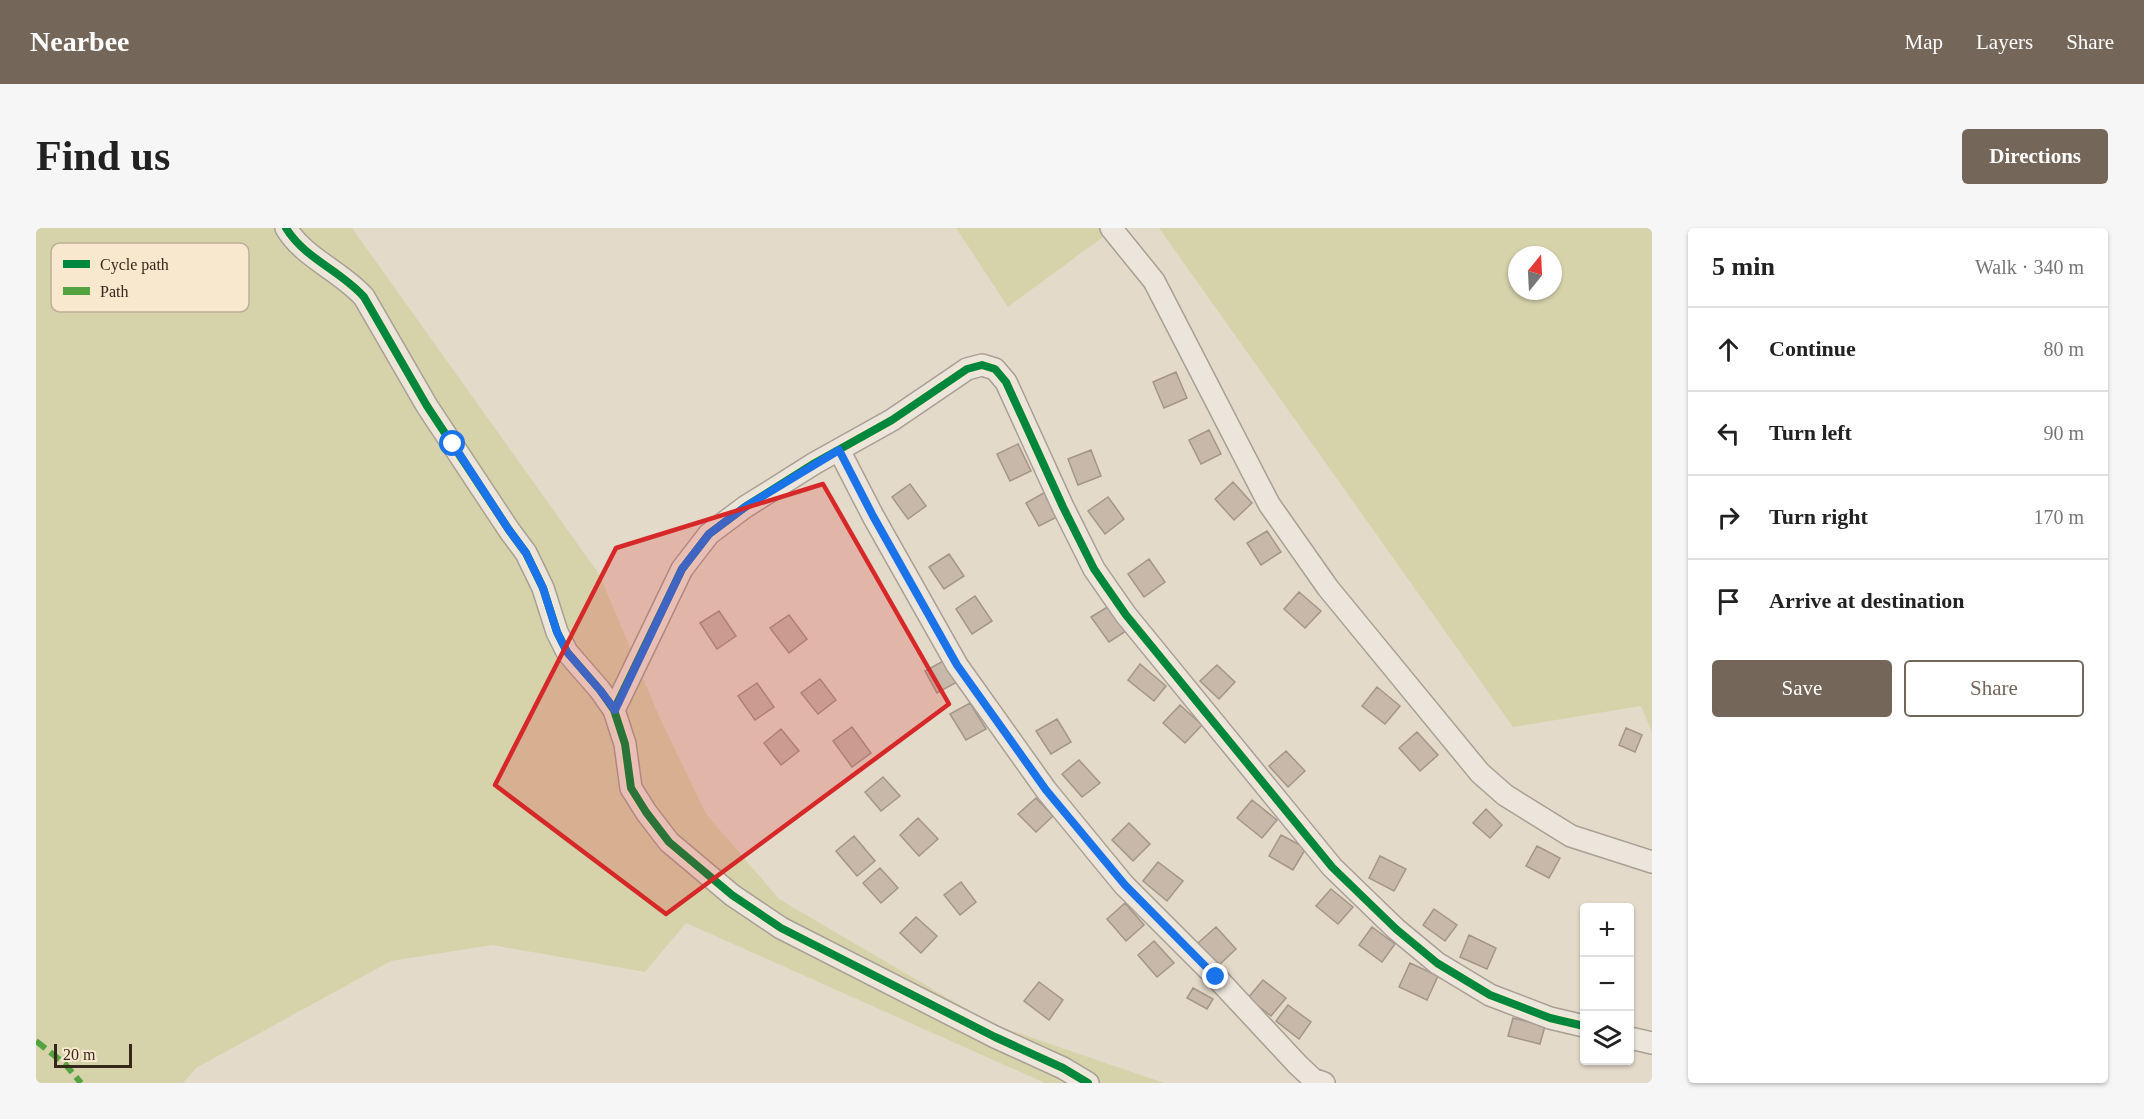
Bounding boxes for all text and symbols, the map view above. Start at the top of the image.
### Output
text: Nearbee [30,26,130,57]
text: Map [1905,30,1943,54]
text: Layers [1976,30,2033,54]
text: Share [2066,30,2114,54]
button: Directions [1962,129,2108,184]
text: Find us [36,133,170,179]
legend [51,243,249,312]
north arrow [1508,246,1562,300]
text: 5 min [1712,252,1775,281]
text: Cycle path [100,256,169,274]
text: Walk · 340 m [1975,256,2084,278]
text: Path [100,283,128,300]
icon: ahead [1712,333,1745,366]
text: Continue [1769,336,1856,361]
text: 80 m [2043,338,2084,360]
icon: left [1712,417,1745,450]
text: Turn left [1769,420,1852,445]
text: 90 m [2043,422,2084,444]
route start [439,430,465,456]
icon: right [1712,501,1745,534]
text: Turn right [1769,504,1868,529]
text: 170 m [2033,506,2084,528]
icon: arrive [1712,585,1745,618]
text: Arrive at destination [1769,588,1965,613]
button: Save [1712,660,1892,717]
button: Share [1904,660,2084,717]
map controls [1580,903,1634,1065]
button: + [1580,903,1634,957]
button: − [1580,957,1634,1011]
route end [1202,963,1228,989]
button: layers [1580,1011,1634,1065]
scale bar [54,1041,132,1068]
text: 20 m [63,1046,95,1063]

